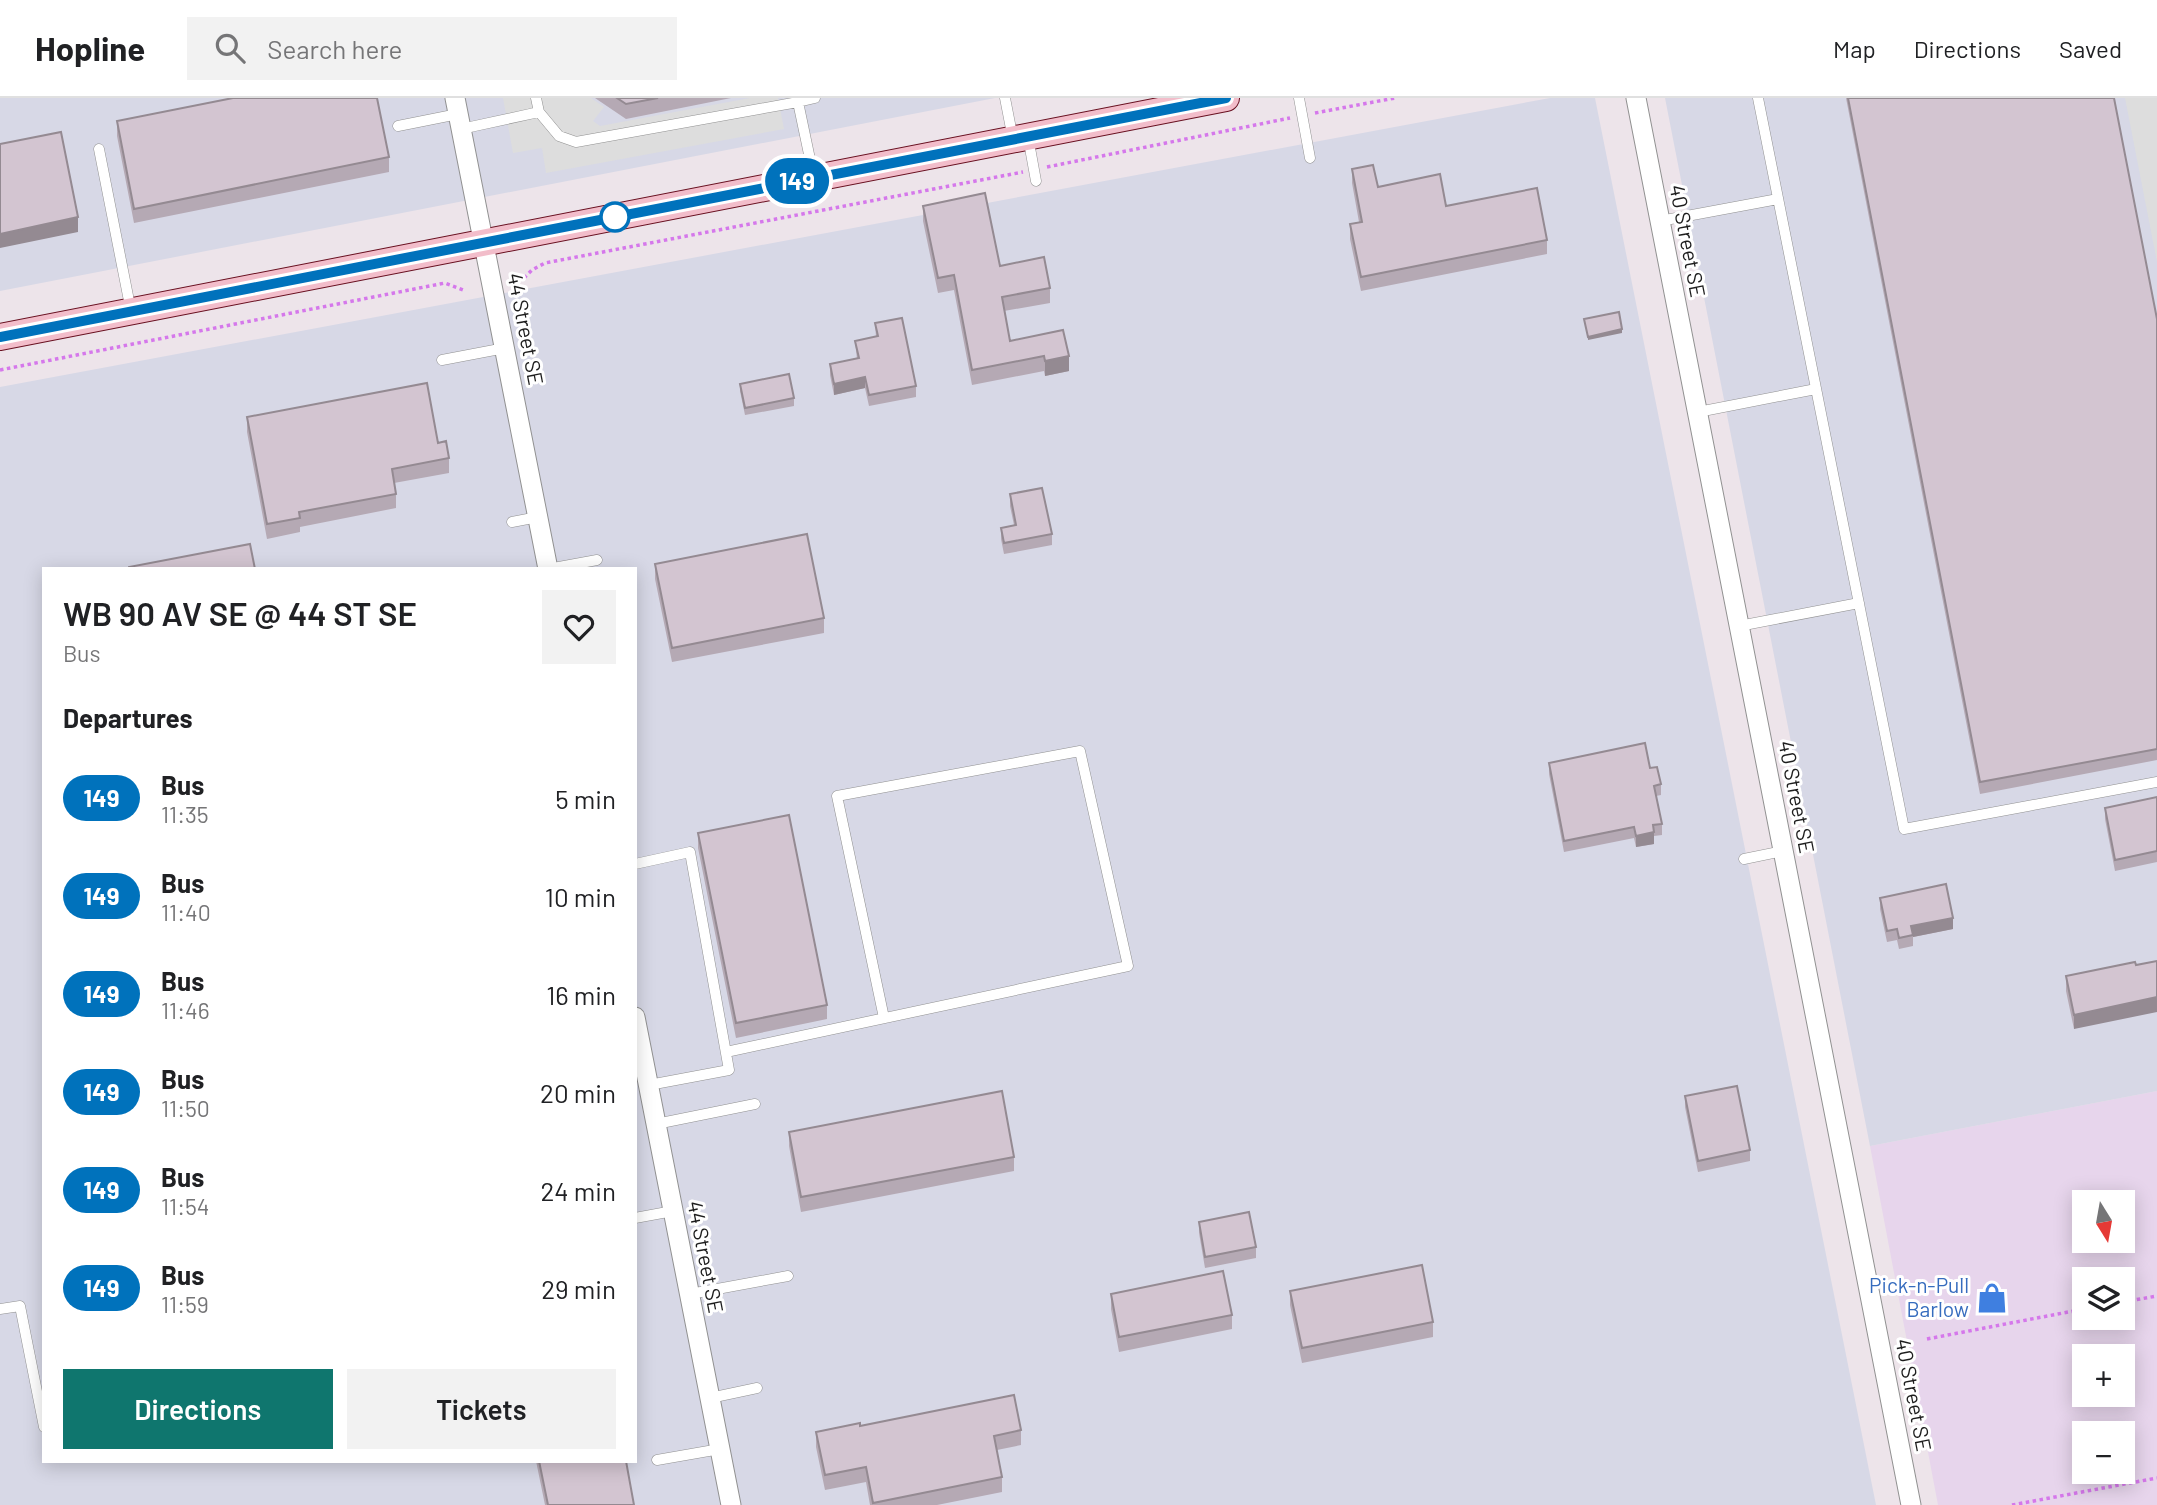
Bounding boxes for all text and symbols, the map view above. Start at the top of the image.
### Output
search box [187,17,677,80]
text: Hopline [35,28,145,68]
icon: search [211,29,249,67]
text: Search here [267,33,402,64]
text: Map [1833,34,1876,63]
text: Directions [1914,34,2021,63]
text: Saved [2059,34,2122,63]
line badge: 149 [757,158,837,204]
text: 149 [779,166,815,195]
street label: 40 Street SE [1665,182,1712,299]
unlabelled marker [600,202,630,232]
street label: 44 Street SE [503,270,550,387]
button: heart [542,590,616,664]
text: WB 90 AV SE @ 44 ST SE [63,593,417,633]
text: Bus [63,639,101,667]
text: Departures [63,702,193,733]
street label: 40 Street SE [1774,738,1821,855]
text: Bus [161,769,204,800]
text: 149 [84,783,119,812]
text: 5 min [555,783,616,814]
text: 11:35 [161,800,209,828]
text: Bus [161,867,204,898]
text: 149 [84,881,119,910]
text: 10 min [545,881,616,912]
text: 11:40 [161,898,211,926]
text: Bus [161,965,204,996]
text: 149 [84,979,119,1008]
text: 16 min [546,979,616,1010]
text: 11:46 [161,996,209,1024]
text: Bus [161,1063,204,1094]
text: 149 [84,1077,119,1106]
text: 20 min [540,1077,616,1108]
text: 11:50 [161,1094,210,1122]
text: Bus [161,1161,204,1192]
text: 149 [84,1175,119,1204]
text: 24 min [540,1175,616,1206]
north arrow [2072,1190,2135,1253]
map controls [2072,1190,2135,1484]
text: 11:54 [161,1192,209,1220]
street label: 44 Street SE [683,1198,730,1315]
text: Bus [161,1259,204,1290]
button: layers [2072,1267,2135,1330]
place label: Pick-n-Pull Barlow [1869,1272,1969,1321]
text: 149 [84,1273,119,1302]
text: 29 min [541,1273,616,1304]
shop icon: Pick-n-Pull Barlow [1975,1281,2009,1315]
text: 11:59 [161,1290,209,1318]
street label: 40 Street SE [1891,1336,1938,1453]
button: + [2072,1344,2135,1407]
button: Directions [63,1369,333,1449]
button: Tickets [347,1369,616,1449]
button: − [2072,1421,2135,1484]

